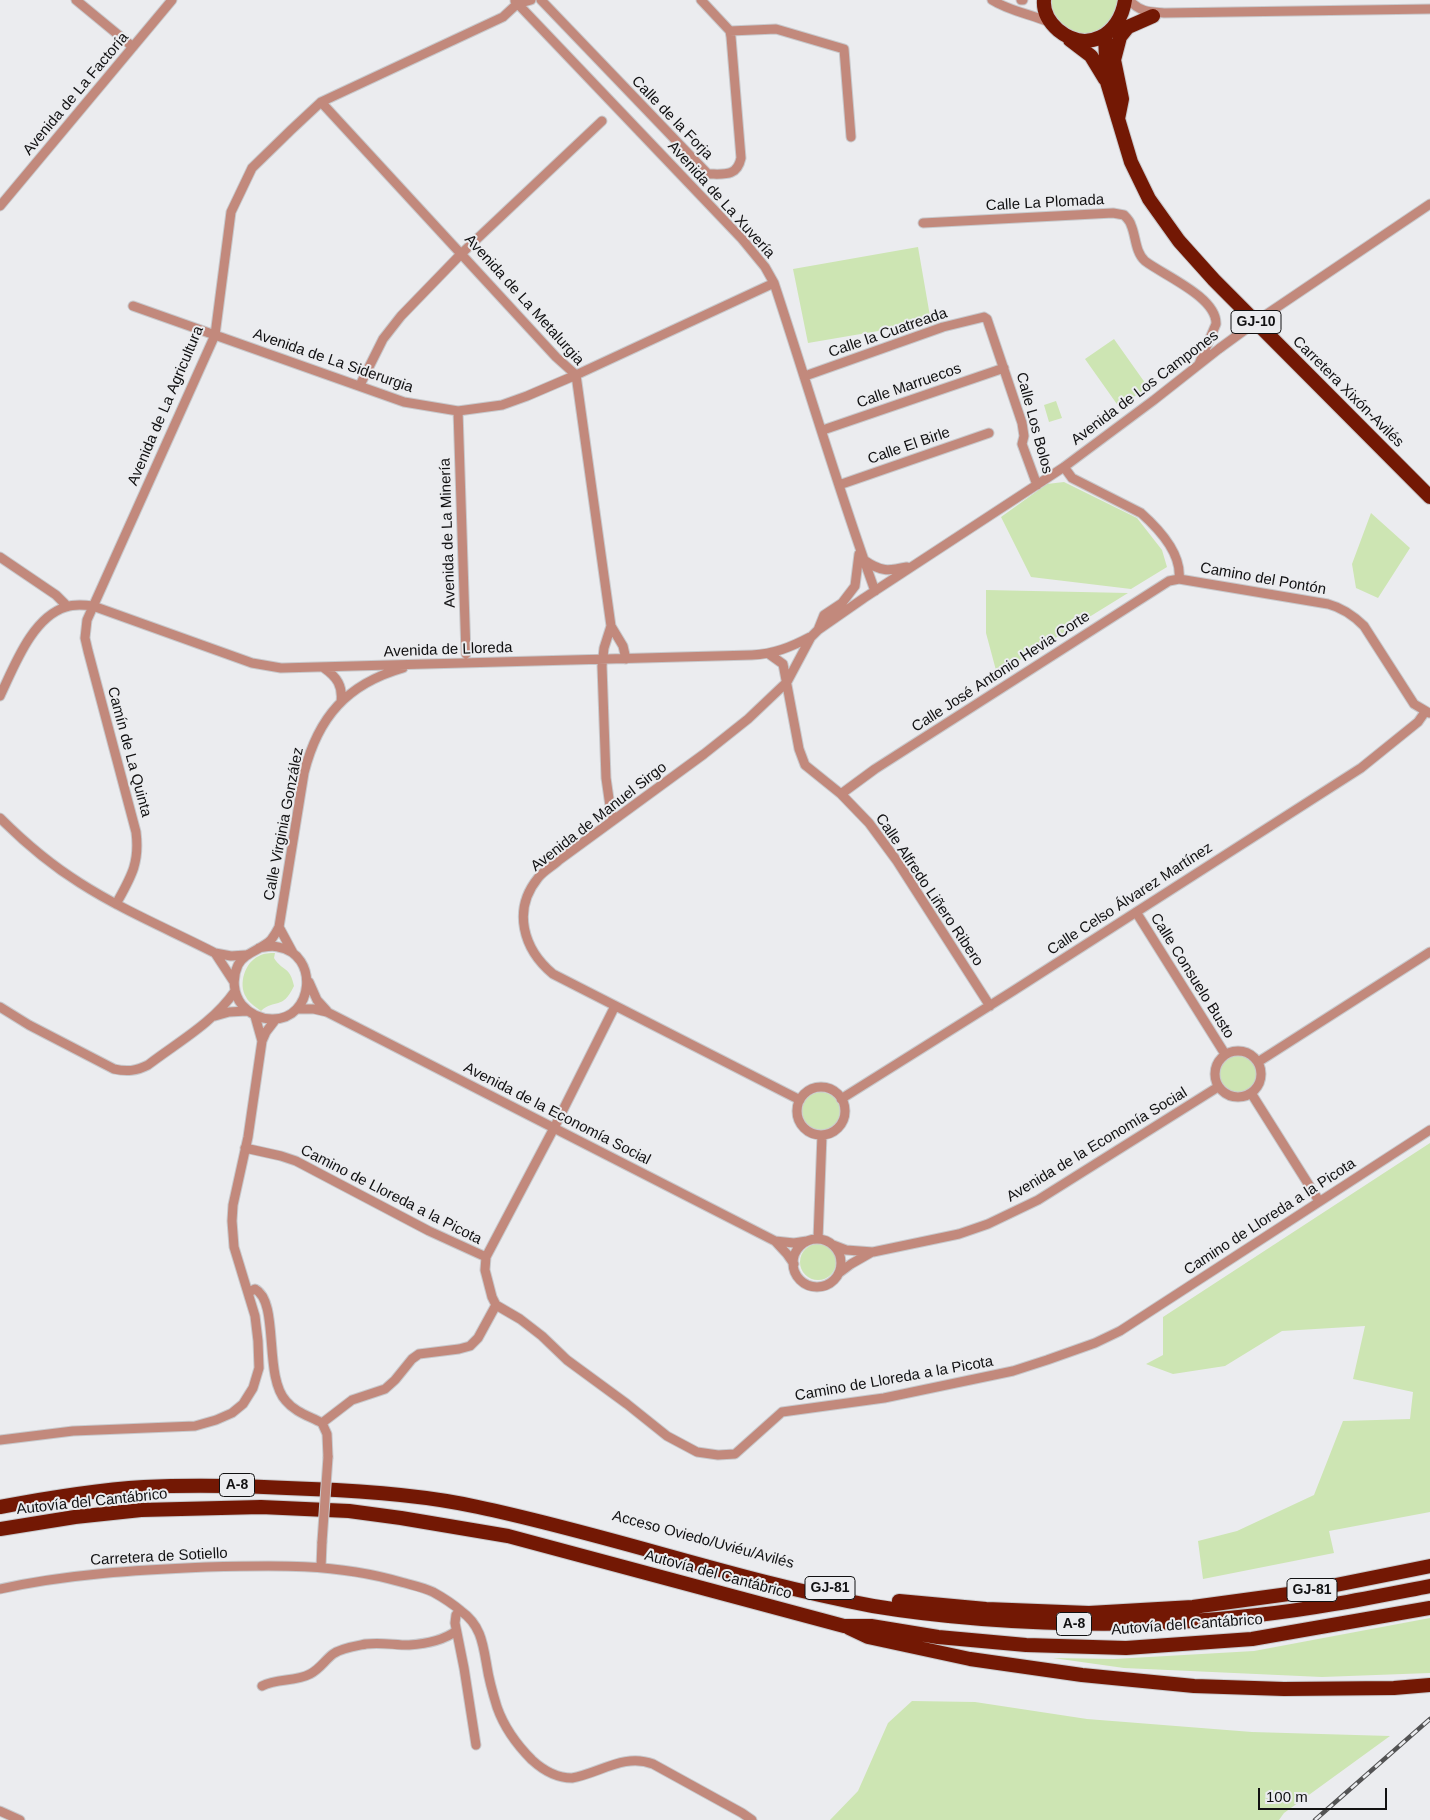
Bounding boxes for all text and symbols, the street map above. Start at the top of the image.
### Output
street label: Avenida de La Factoría [19,29,133,159]
street label: Calle de la Forja [628,72,716,164]
street label: Avenida de La Xuvería [664,138,778,262]
street label: Calle La Plomada [985,191,1105,215]
street label: Avenida de La Metalurgia [460,231,588,369]
street label: Calle la Cuatreada [826,304,950,362]
road number: GJ-10 [1231,311,1281,334]
street label: Avenida de La Agricultura [124,324,208,488]
street label: Avenida de La Siderurgia [251,325,415,397]
street label: Avenida de Los Campones [1068,327,1222,449]
street label: Carretera Xixón-Avilés [1289,333,1407,451]
street label: Calle Marruecos [854,360,964,412]
street label: Calle Los Bolos [1012,370,1056,476]
street label: Calle El Birle [865,424,953,468]
street label: Avenida de La Minería [436,458,460,608]
street label: Camino del Pontón [1199,559,1327,599]
street label: Calle José Antonio Hevia Corte [909,608,1093,736]
street label: Avenida de Lloreda [383,639,513,661]
street label: Camín de La Quinta [103,685,155,819]
street label: Calle Virginia González [260,746,308,902]
street label: Avenida de Manuel Sirgo [528,758,670,876]
street label: Calle Alfredo Liñero Ribero [871,810,987,970]
street label: Calle Celso Álvarez Martínez [1044,839,1216,959]
street label: Calle Consuelo Busto [1146,910,1238,1042]
street label: Avenida de la Economía Social [461,1059,653,1169]
street label: Avenida de la Economía Social [1003,1084,1191,1206]
street label: Camino de Lloreda a la Picota [297,1141,485,1249]
street label: Camino de Lloreda a la Picota [1181,1155,1359,1279]
street label: Camino de Lloreda a la Picota [793,1353,995,1405]
road number: A-8 [220,1474,254,1496]
street label: Autovía del Cantábrico [16,1485,168,1519]
street label: Acceso Oviedo/Uviéu/Avilés [610,1507,796,1573]
street label: Carretera de Sotiello [90,1544,228,1570]
street label: Autovía del Cantábrico [642,1547,794,1603]
road number: GJ-81 [805,1576,855,1600]
road number: GJ-81 [1287,1578,1337,1602]
street label: Autovía del Cantábrico [1111,1611,1263,1639]
road number: A-8 [1056,1612,1092,1636]
scale bar [1260,1778,1389,1810]
text: 100 m [1266,1788,1308,1805]

